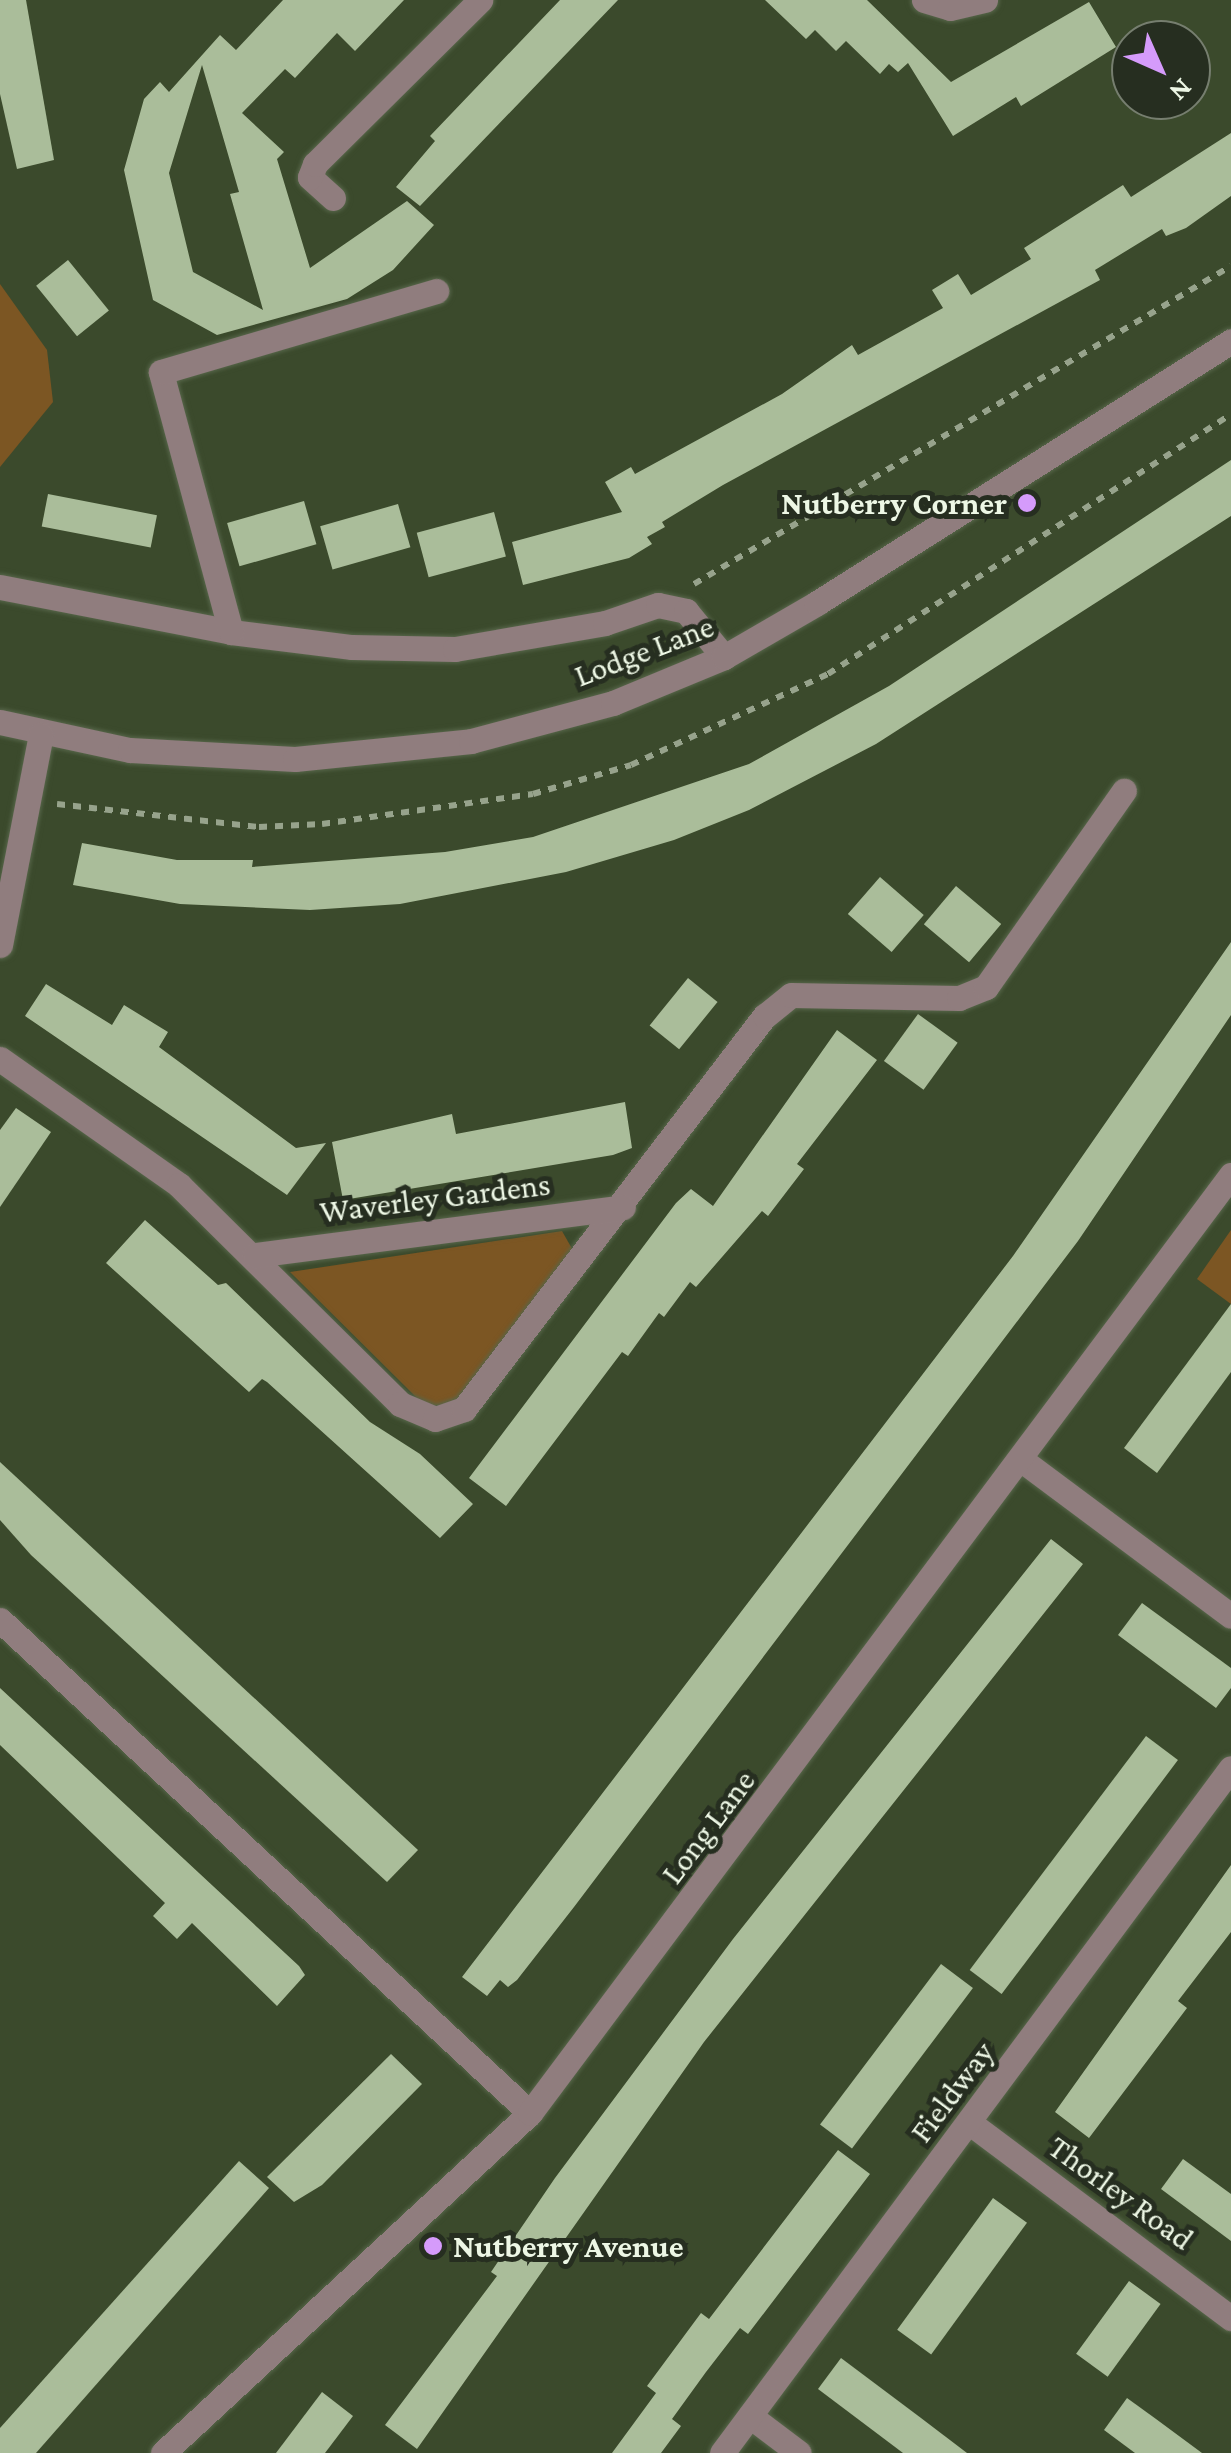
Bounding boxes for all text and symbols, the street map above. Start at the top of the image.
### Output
north arrow [1111,20,1211,120]
text: N [1163,72,1199,108]
place label: Nutberry Corner [781,484,1007,522]
marker: Nutberry Corner [1016,492,1038,514]
street label: Lodge Lane [569,607,719,695]
street label: Waverley Gardens [318,1165,552,1231]
street label: Long Lane [653,1763,763,1891]
street label: Fieldway [902,2034,1002,2150]
street label: Thorley Road [1041,2128,1201,2258]
place label: Nutberry Avenue [453,2227,684,2265]
marker: Nutberry Avenue [422,2235,444,2257]

